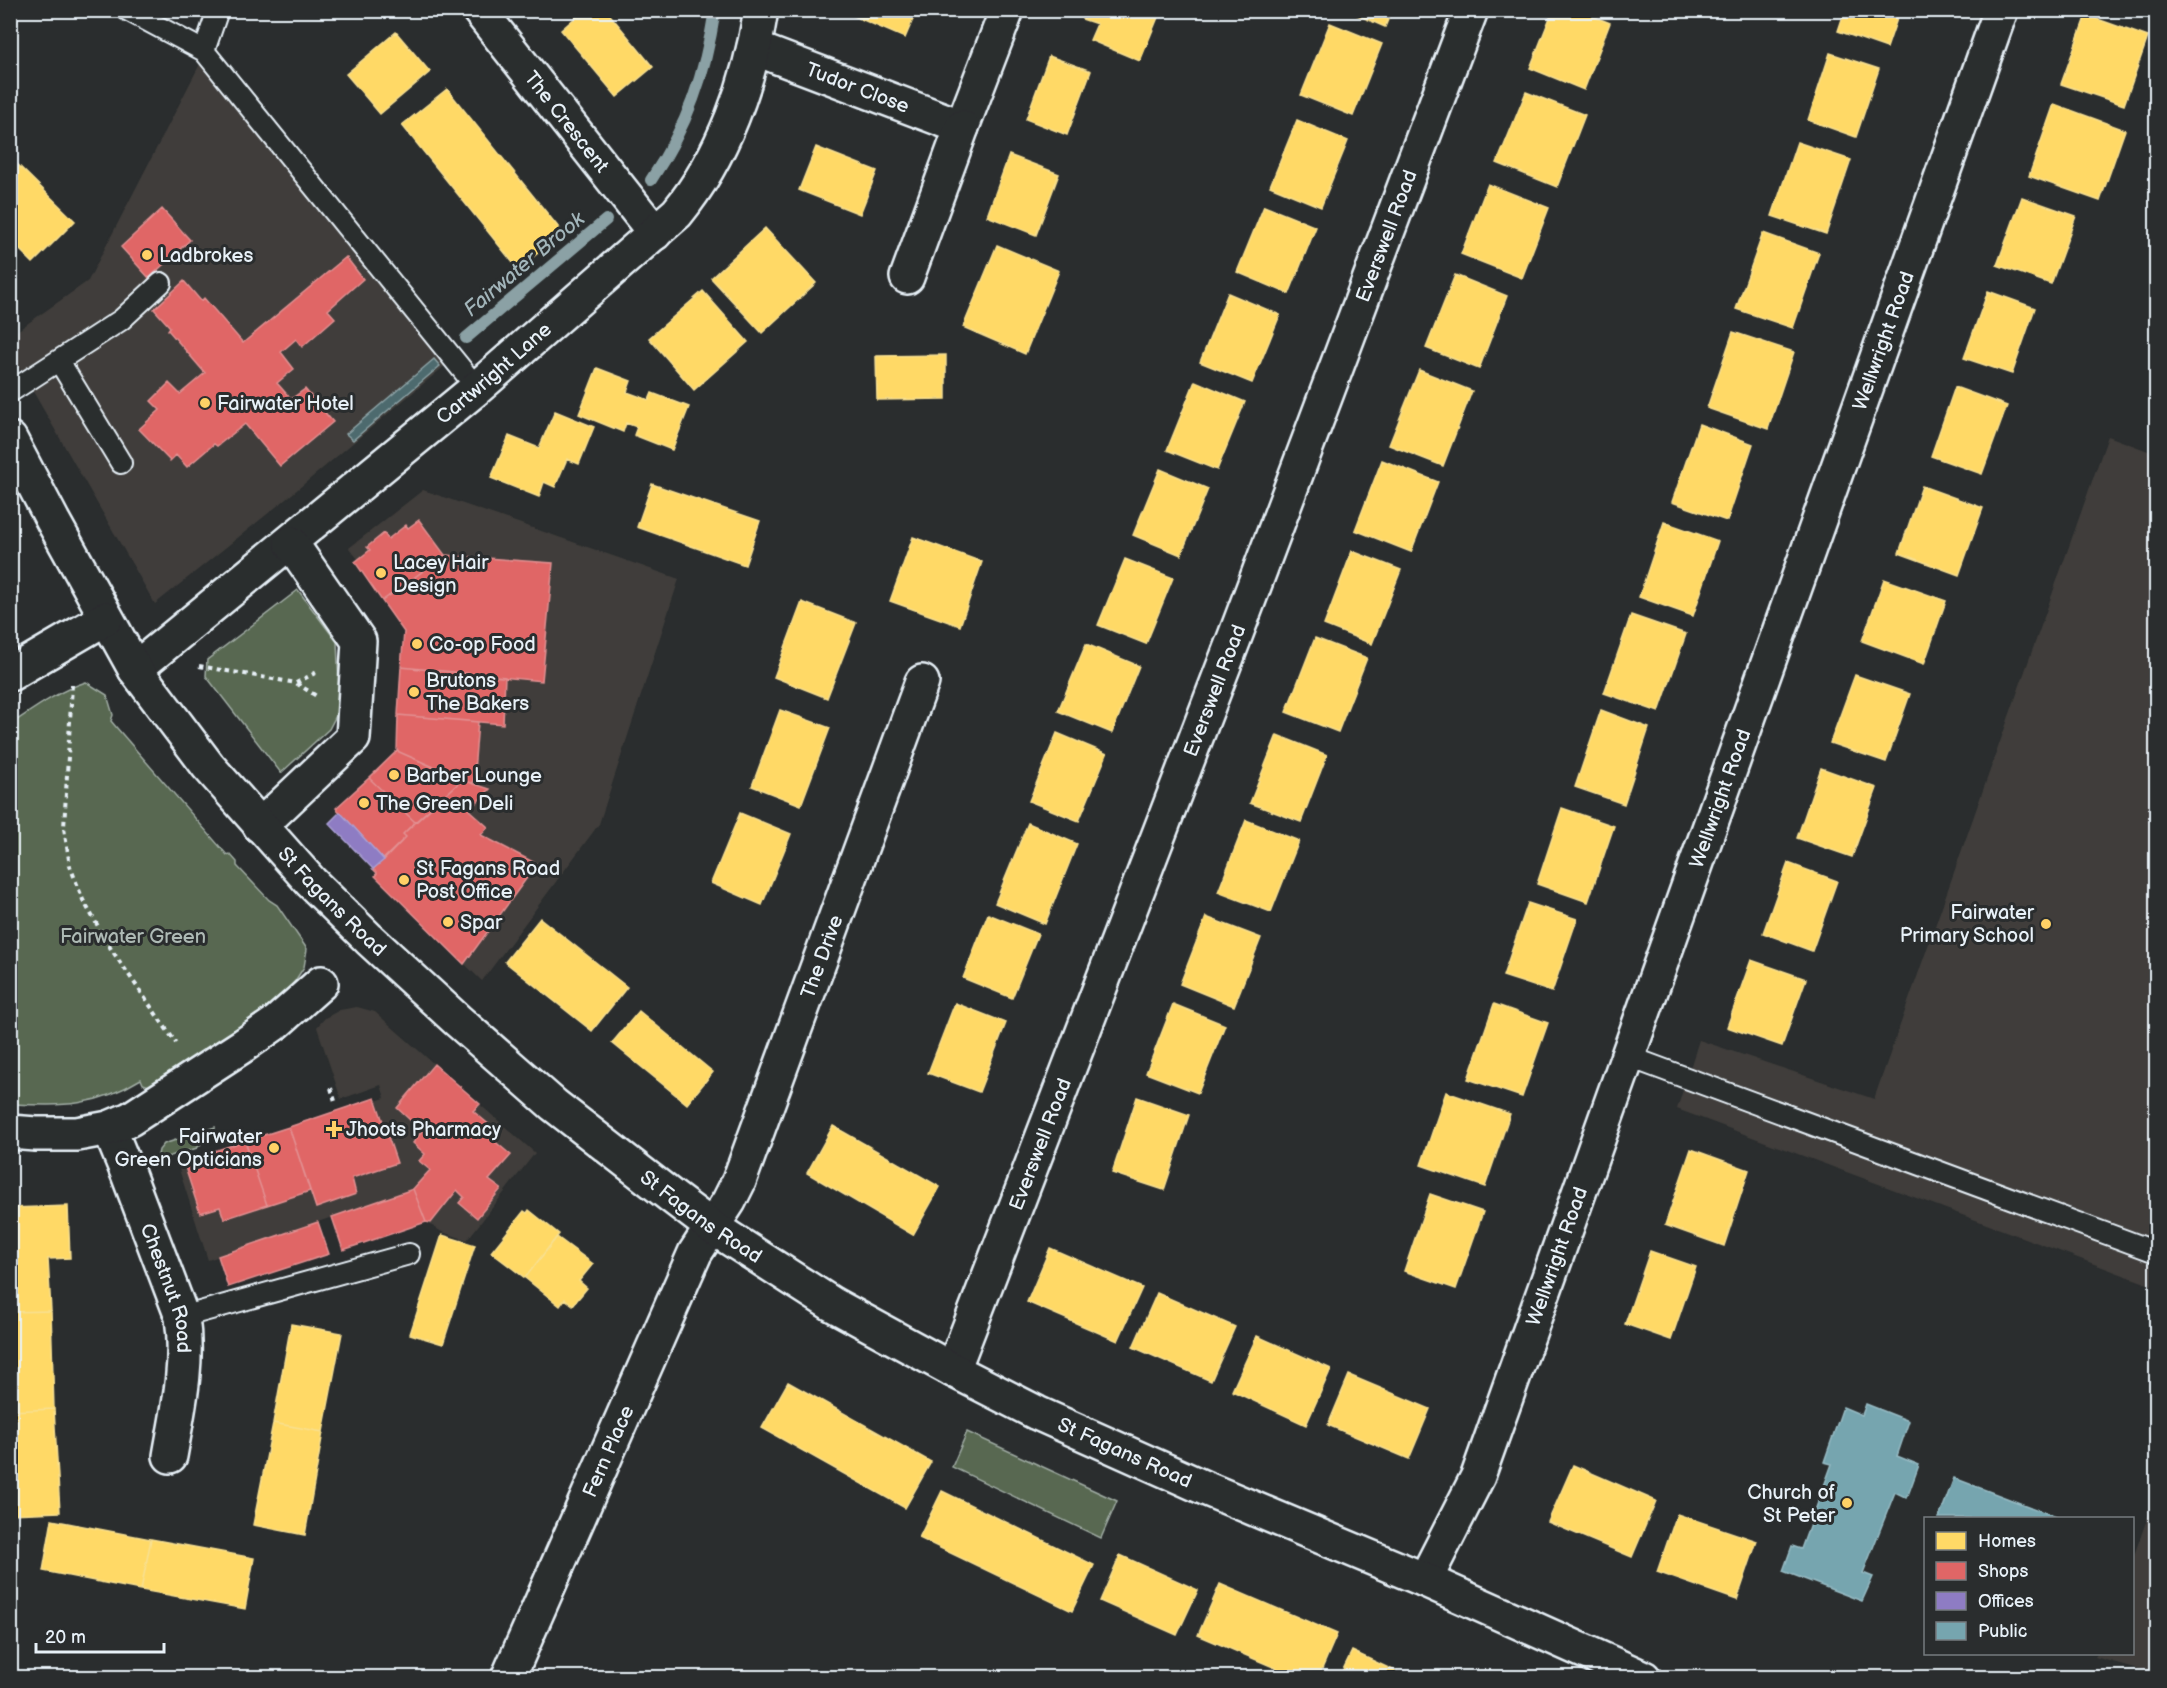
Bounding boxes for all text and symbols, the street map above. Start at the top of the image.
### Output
street label: Tudor Close [802,58,913,119]
street label: The Crescent [519,67,614,178]
street label: Everswell Road [1351,167,1423,306]
water label: Fairwater Brook [459,206,590,322]
place label: Ladbrokes [159,244,253,268]
marker: Ladbrokes [140,248,154,262]
street label: Wellwright Road [1848,268,1920,414]
street label: Cartwright Lane [432,317,557,430]
place label: Fairwater Hotel [217,392,354,416]
marker: Fairwater Hotel [198,396,212,410]
place label: Lacey Hair Design [393,551,489,598]
marker: Lacey Hair Design [374,566,388,580]
street label: Everswell Road [1179,621,1251,760]
place label: Co-op Food [429,633,536,657]
marker: Co-op Food [410,637,424,651]
place label: Brutons The Bakers [426,669,529,716]
marker: Brutons The Bakers [407,685,421,699]
street label: Wellwright Road [1685,726,1756,872]
place label: Barber Lounge [406,764,542,788]
marker: Barber Lounge [387,768,401,782]
place label: The Green Deli [376,792,513,816]
marker: The Green Deli [357,796,371,810]
street label: St Fagans Road [272,842,391,962]
place label: St Fagans Road Post Office [416,857,560,904]
marker: St Fagans Road Post Office [397,873,411,887]
place label: Fairwater Primary School [1900,901,2035,948]
place label: Spar [460,911,503,935]
street label: The Drive [796,912,849,1002]
marker: Spar [441,915,455,929]
marker: Fairwater Primary School [2039,917,2053,931]
park label: Fairwater Green [60,925,206,949]
street label: Everswell Road [1005,1075,1077,1214]
place label: Jhoots Pharmacy [346,1118,501,1142]
marker: Jhoots Pharmacy [327,1122,341,1136]
place label: Fairwater Green Opticians [115,1125,263,1172]
marker: Fairwater Green Opticians [267,1141,281,1155]
street label: St Fagans Road [635,1165,766,1269]
street label: Wellwright Road [1522,1184,1593,1329]
street label: Chestnut Road [135,1220,195,1353]
street label: Fern Place [578,1402,640,1501]
street label: St Fagans Road [1054,1413,1195,1494]
place label: Church of St Peter [1747,1481,1836,1528]
marker: Church of St Peter [1840,1496,1854,1510]
legend [1924,1517,2134,1655]
text: Homes [1978,1531,2036,1552]
text: Shops [1978,1561,2029,1582]
text: Offices [1978,1591,2034,1612]
scale bar [36,1616,164,1654]
text: Public [1978,1621,2027,1642]
text: 20 m [45,1627,86,1648]

